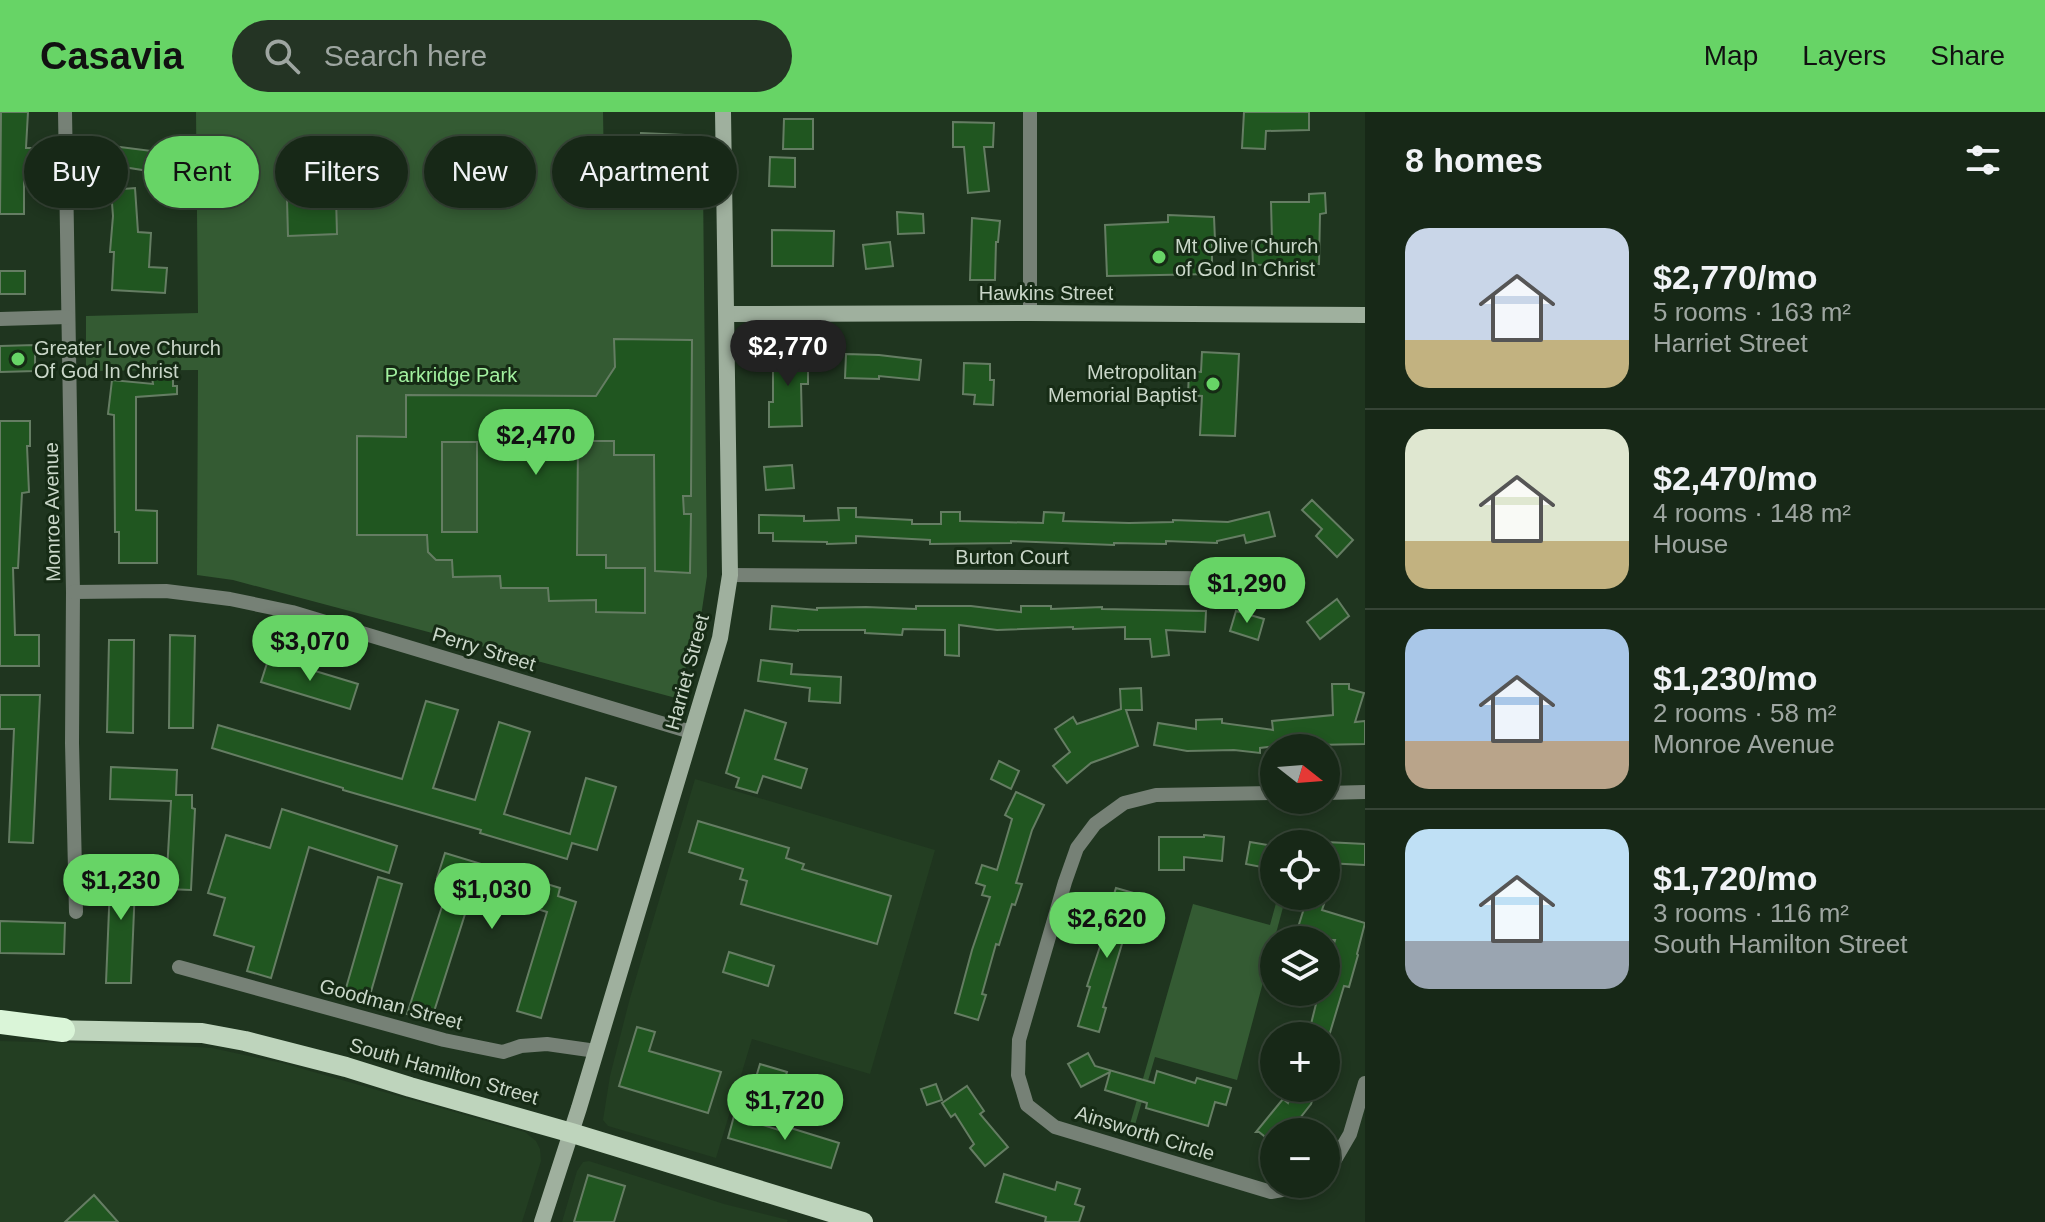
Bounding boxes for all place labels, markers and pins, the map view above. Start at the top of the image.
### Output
place label: Mt Olive Church of God In Christ [1175,235,1318,280]
marker: Mt Olive Church of God In Christ [1150,248,1168,266]
pin: $2,770 [723,320,853,388]
place label: Greater Love Church Of God In Christ [34,337,221,382]
marker: Greater Love Church Of God In Christ [9,350,27,368]
place label: Metropolitan Memorial Baptist [1048,361,1197,406]
marker: Metropolitan Memorial Baptist [1204,375,1222,393]
pin: $2,470 [471,409,601,477]
pin: $1,290 [1182,557,1312,625]
pin: $3,070 [245,615,375,683]
pin: $1,230 [56,854,186,922]
pin: $1,030 [427,863,557,931]
pin: $2,620 [1042,892,1172,960]
pin: $1,720 [720,1074,850,1142]

